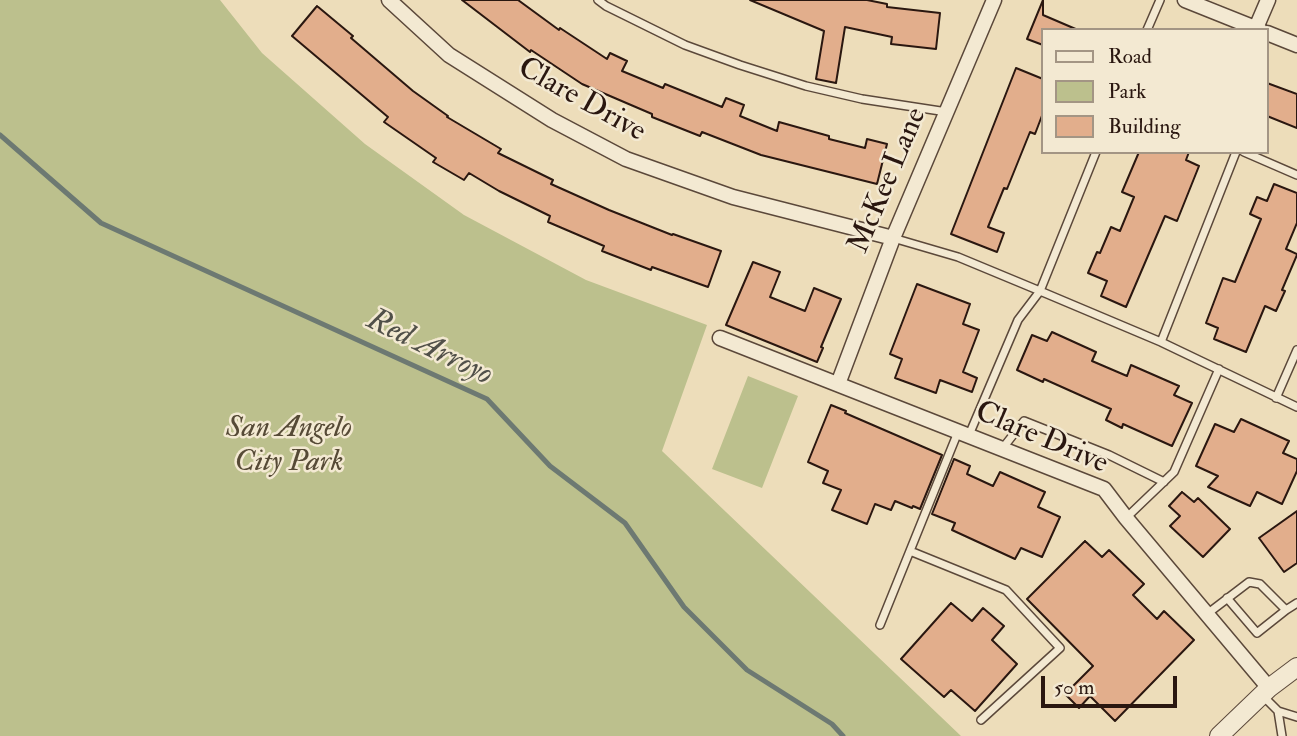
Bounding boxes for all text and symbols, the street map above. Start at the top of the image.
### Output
legend [1042,28,1269,154]
text: Road [1108,43,1152,70]
street label: Clare Drive [511,51,651,151]
text: Park [1108,78,1146,105]
street label: McKee Lane [842,103,936,259]
text: Building [1108,113,1181,140]
water label: Red Arroyo [360,302,498,396]
street label: Clare Drive [969,395,1113,483]
park label: San Angelo City Park [226,412,352,482]
scale bar [1045,662,1182,706]
text: 50 m [1054,674,1095,701]

